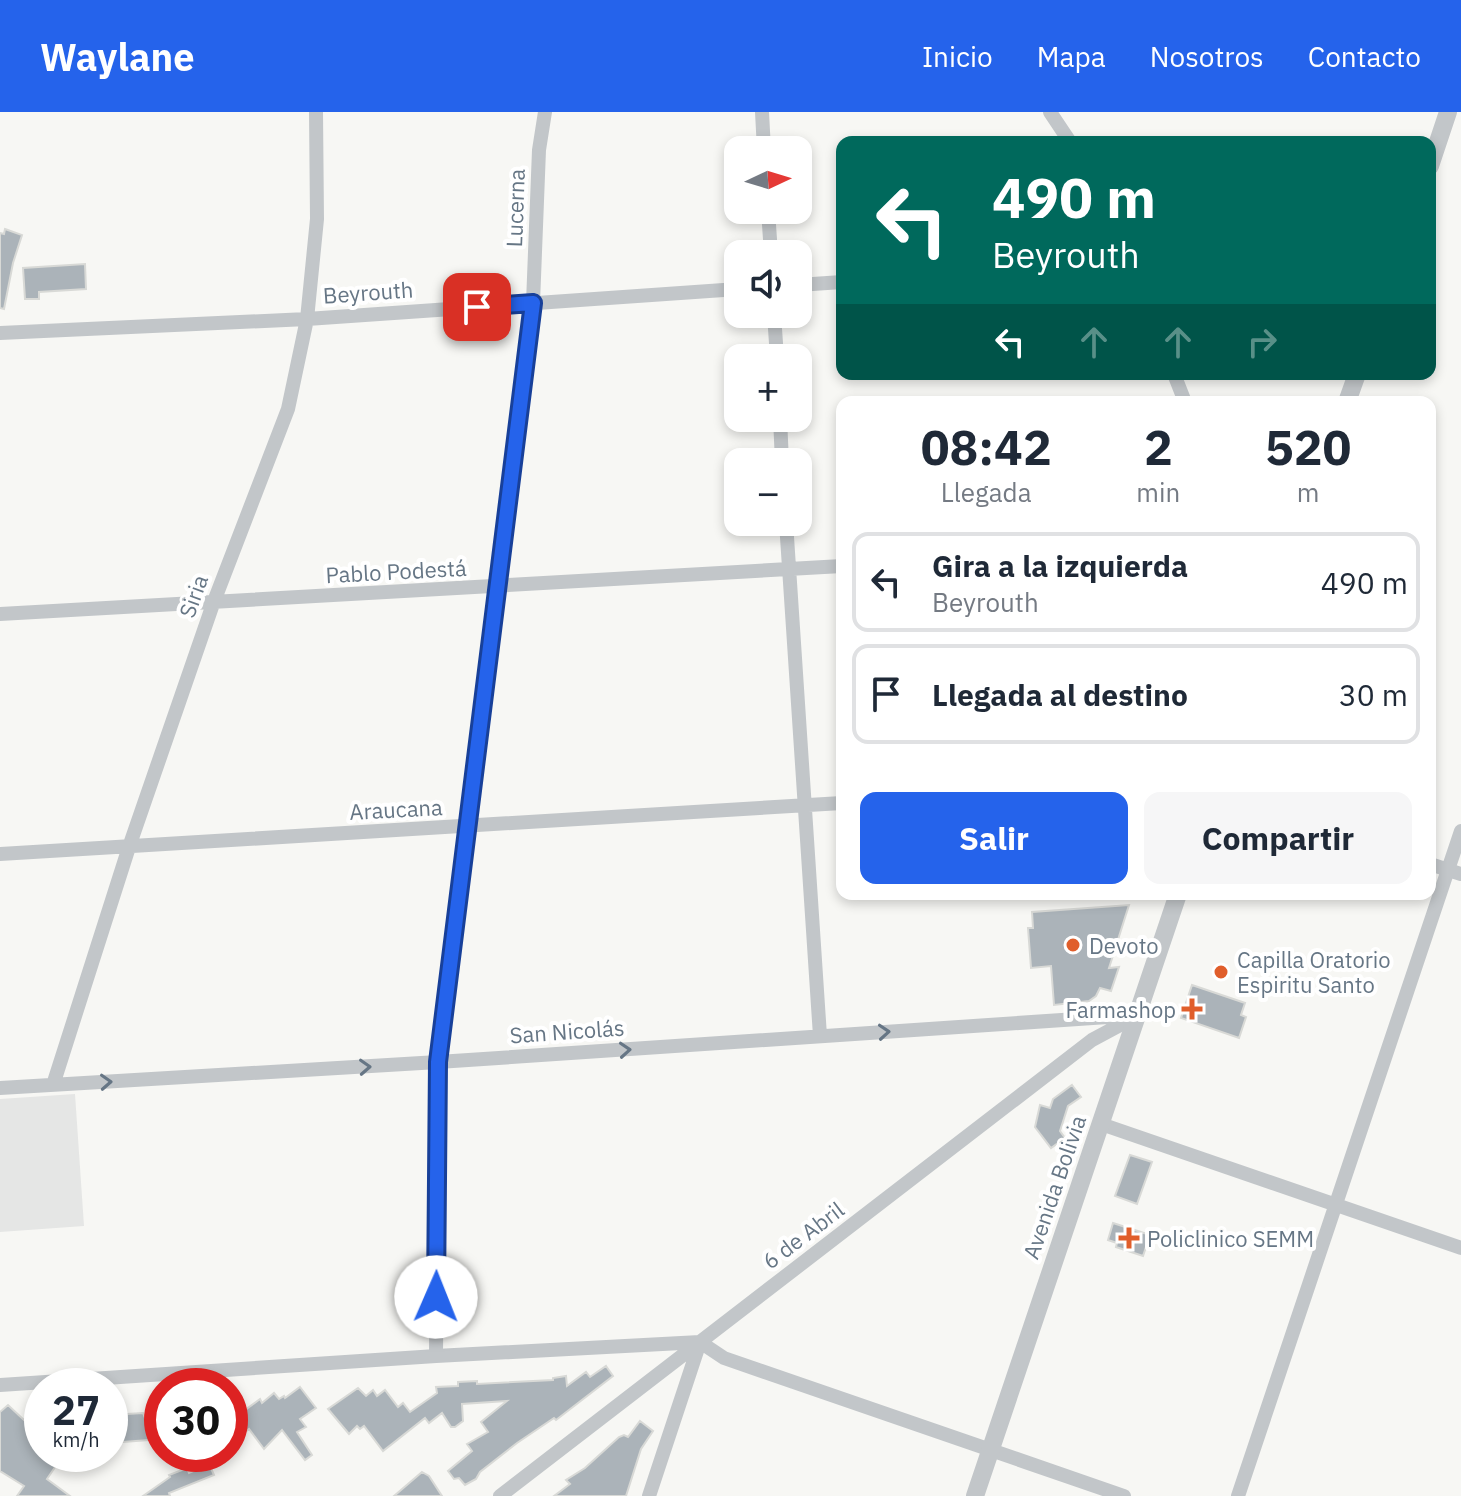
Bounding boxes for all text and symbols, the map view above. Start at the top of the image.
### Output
text: Waylane [40,32,195,81]
text: Inicio [922,38,993,75]
text: Mapa [1037,38,1106,75]
text: Nosotros [1150,38,1264,75]
text: Contacto [1308,38,1421,75]
north arrow [724,136,812,224]
map controls [724,136,812,536]
text: 490 m [992,161,1156,233]
street label: Lucerna [499,168,531,248]
icon: left [860,168,964,272]
text: Beyrouth [992,231,1140,278]
button: sound [724,240,812,328]
pin [443,273,511,341]
street label: Beyrouth [322,274,414,310]
icon: arrive [455,285,499,329]
icon: left [988,320,1032,364]
icon: ahead [1072,320,1116,364]
icon: ahead [1156,320,1200,364]
icon: right [1240,320,1284,364]
button: + [724,344,812,432]
text: 08:42 [921,416,1052,478]
text: 2 [1144,416,1173,478]
text: 520 [1265,416,1351,478]
button: − [724,448,812,536]
text: Llegada [941,475,1032,509]
text: min [1136,475,1180,509]
text: m [1297,475,1319,509]
text: Gira a la izquierda [932,546,1188,585]
street label: Pablo Podestá [325,553,468,589]
icon: left [864,560,908,604]
text: 490 m [1321,563,1408,602]
street label: Siria [172,570,214,621]
text: Beyrouth [932,585,1039,619]
icon: arrive [864,672,908,716]
text: Llegada al destino [932,675,1188,714]
text: 30 m [1339,675,1408,714]
street label: Araucana [349,792,444,826]
button: Salir [860,792,1128,884]
button: Compartir [1144,792,1412,884]
place label: Devoto [1089,931,1159,960]
marker: Devoto [1064,936,1082,954]
place label: Capilla Oratorio Espiritu Santo [1237,945,1391,999]
marker: Capilla Oratorio Espiritu Santo [1212,963,1230,981]
place label: Farmashop [1066,995,1176,1024]
marker: Farmashop [1183,1000,1201,1018]
street label: San Nicolás [509,1013,625,1049]
one-way arrow [878,1024,891,1041]
one-way arrow [619,1042,632,1059]
one-way arrow [359,1058,372,1075]
one-way arrow [100,1074,113,1091]
street label: Avenida Bolivia [1016,1111,1092,1263]
street label: 6 de Abril [756,1195,850,1275]
place label: Policlinico SEMM [1147,1224,1314,1253]
marker: Policlinico SEMM [1118,1227,1140,1249]
position arrow [394,1255,478,1339]
speed limit sign: 30 [144,1368,248,1472]
text: 27 [52,1384,100,1436]
text: km/h [52,1426,100,1453]

